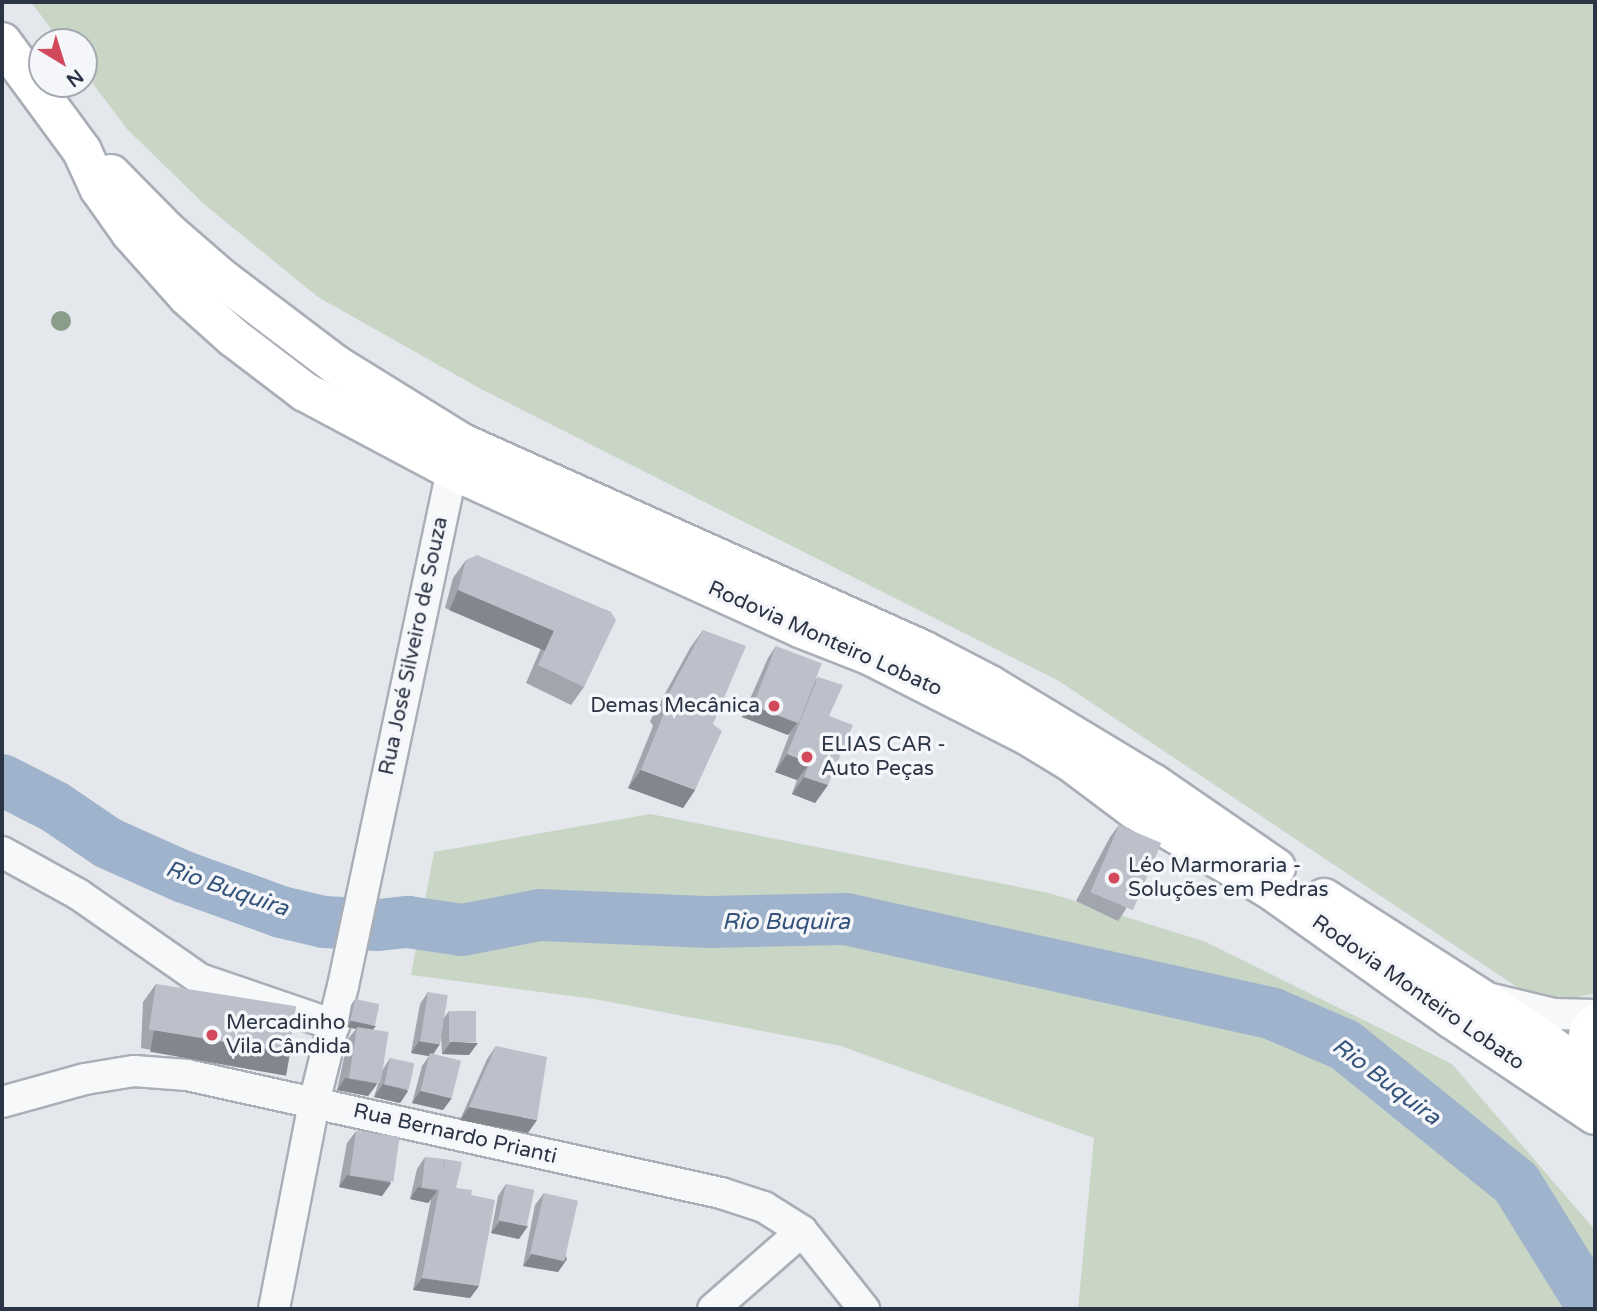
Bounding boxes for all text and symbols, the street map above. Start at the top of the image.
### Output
north arrow [28,28,98,98]
text: N [62,65,87,91]
street label: Rua José Silveiro de Souza [374,514,454,778]
street label: Rodovia Monteiro Lobato [704,576,946,702]
place label: Demas Mecânica [590,693,760,719]
marker: Demas Mecânica [766,698,782,714]
place label: ELIAS CAR - Auto Peças [821,732,946,782]
marker: ELIAS CAR - Auto Peças [799,749,815,765]
place label: Léo Marmoraria - Soluções em Pedras [1128,853,1329,903]
water label: Rio Buquira [162,855,292,923]
marker: Léo Marmoraria - Soluções em Pedras [1106,870,1122,886]
water label: Rio Buquira [722,908,850,936]
street label: Rodovia Monteiro Lobato [1307,910,1529,1076]
place label: Mercadinho Vila Cândida [226,1010,351,1060]
marker: Mercadinho Vila Cândida [204,1027,220,1043]
water label: Rio Buquira [1327,1033,1445,1131]
street label: Rua Bernardo Prianti [351,1098,559,1170]

